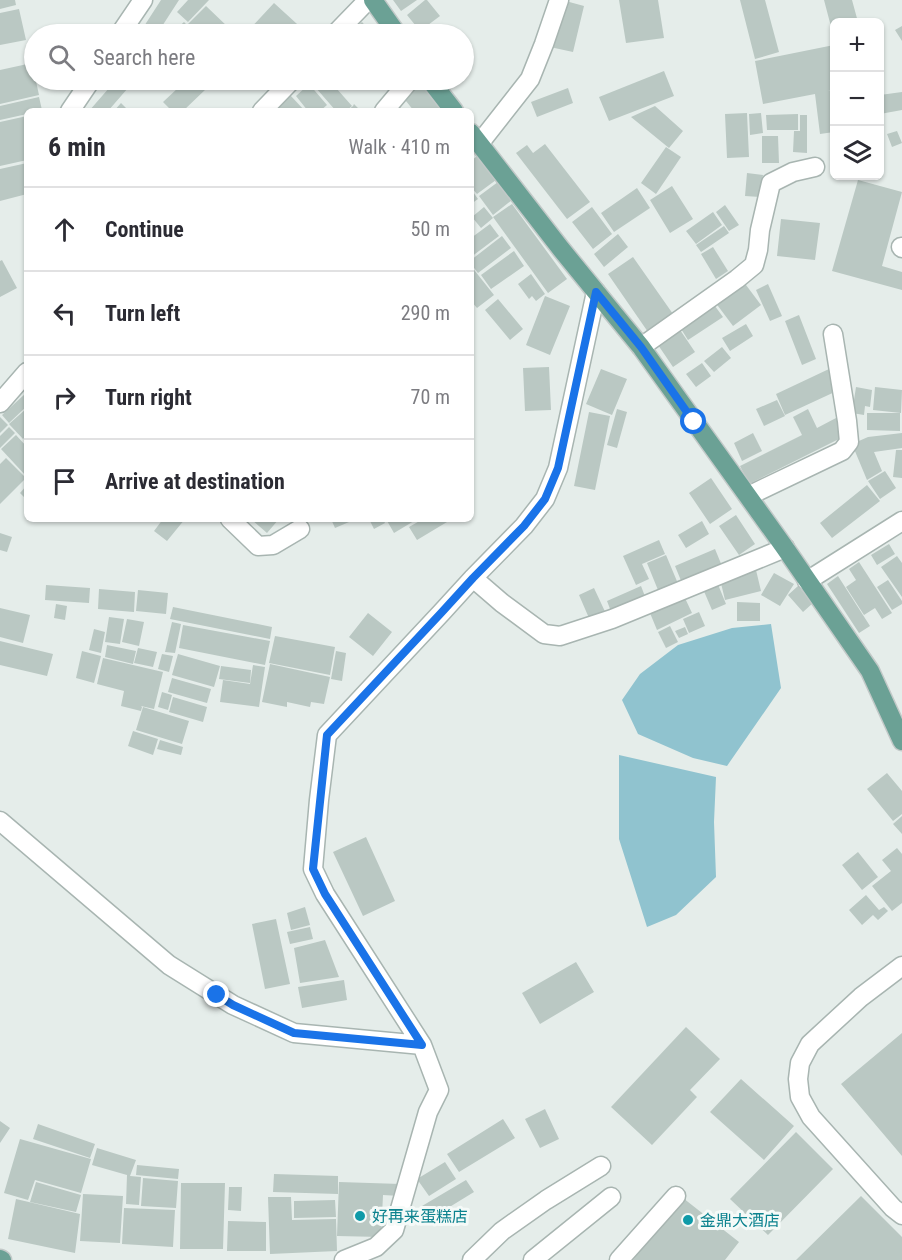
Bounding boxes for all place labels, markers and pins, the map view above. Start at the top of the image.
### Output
place label: 好再来蛋糕店 [372,1207,468,1226]
marker: 好再来蛋糕店 [353,1209,367,1223]
place label: 金鼎大酒店 [700,1211,780,1230]
marker: 金鼎大酒店 [681,1213,695,1227]

